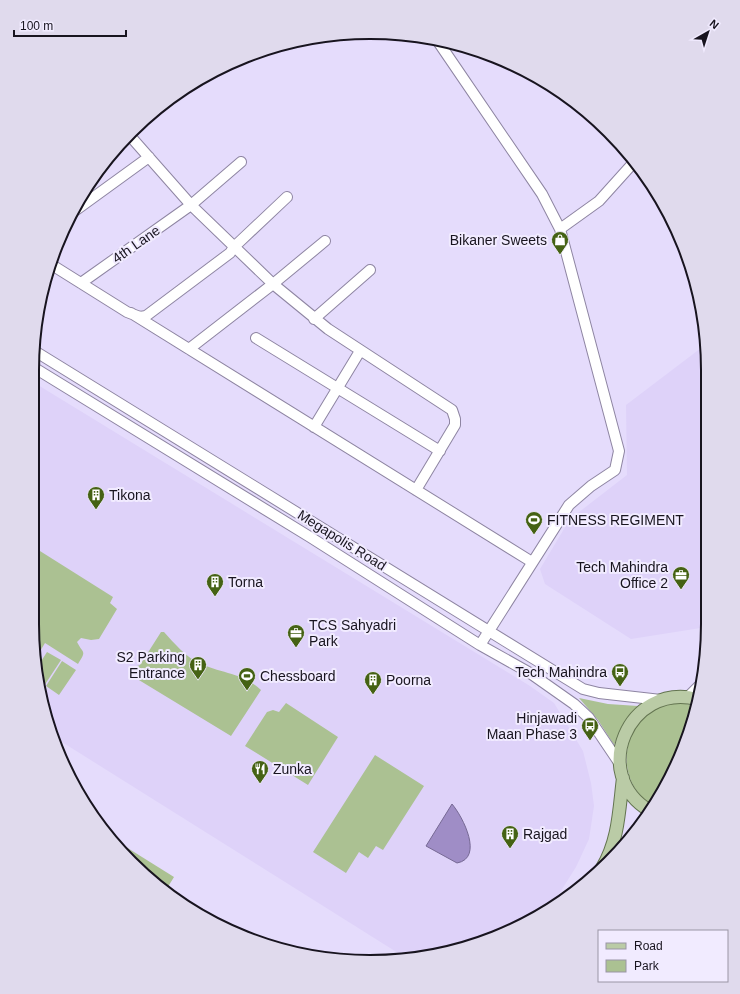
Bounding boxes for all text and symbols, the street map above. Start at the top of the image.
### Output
scale bar [14,12,126,38]
north arrow [688,12,728,52]
text: N [707,17,721,31]
text: 100 m [20,19,53,33]
street label: 4th Lane [109,222,163,266]
shop icon: Bikaner Sweets [550,230,570,255]
place label: Bikaner Sweets [450,232,547,248]
building icon: Tikona [86,485,106,510]
place label: Tikona [109,487,151,503]
street label: Megapolis Road [295,506,389,574]
sports icon: FITNESS REGIMENT [524,510,544,535]
place label: FITNESS REGIMENT [547,512,684,528]
place label: Tech Mahindra Office 2 [576,559,668,591]
office icon: Tech Mahindra Office 2 [671,565,691,590]
building icon: Torna [205,572,225,597]
place label: Torna [228,574,263,590]
place label: TCS Sahyadri Park [309,617,396,649]
office icon: TCS Sahyadri Park [286,623,306,648]
place label: S2 Parking Entrance [117,649,185,681]
building icon: S2 Parking Entrance [188,655,208,680]
bus stop icon: Tech Mahindra [610,662,630,687]
place label: Tech Mahindra [515,664,607,680]
sports icon: Chessboard [237,666,257,691]
place label: Chessboard [260,668,336,684]
building icon: Poorna [363,670,383,695]
place label: Poorna [386,672,431,688]
place label: Hinjawadi Maan Phase 3 [487,710,577,742]
bus stop icon: Hinjawadi Maan Phase 3 [580,716,600,741]
restaurant icon: Zunka [250,759,270,784]
place label: Zunka [273,761,312,777]
building icon: Rajgad [500,824,520,849]
place label: Rajgad [523,826,567,842]
legend [598,930,728,982]
text: Road [634,939,663,953]
text: Park [634,959,660,973]

